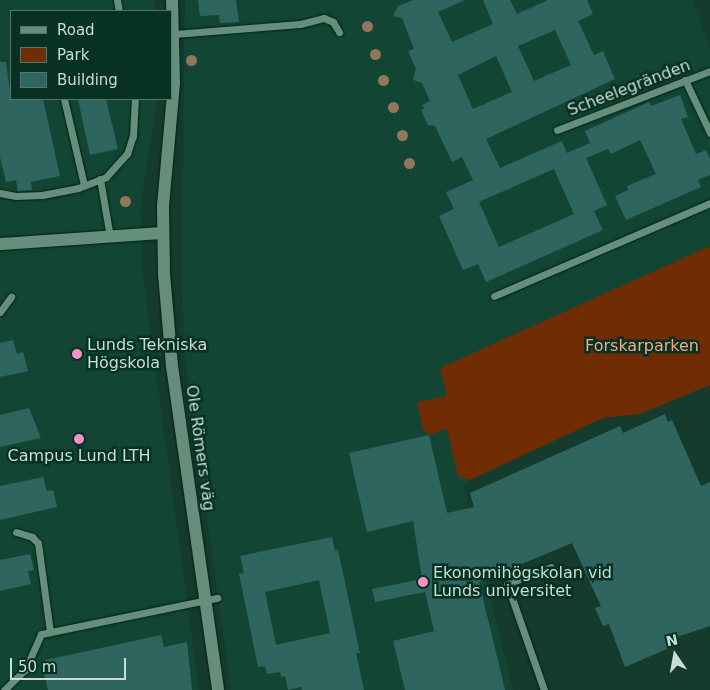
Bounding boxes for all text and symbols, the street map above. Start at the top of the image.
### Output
legend [10,10,172,100]
text: Road [57,21,95,39]
text: Park [57,46,89,64]
street label: Scheelegränden [565,56,693,120]
text: Building [57,71,118,89]
place label: Lunds Tekniska Högskola [87,335,207,373]
park label: Forskarparken [585,336,699,356]
marker: Lunds Tekniska Högskola [71,348,83,360]
street label: Ole Römers väg [182,384,218,512]
marker: Campus Lund LTH [73,433,85,445]
place label: Campus Lund LTH [8,446,150,466]
place label: Ekonomihögskolan vid Lunds universitet [433,563,612,601]
marker: Ekonomihögskolan vid Lunds universitet [417,576,429,588]
north arrow [650,630,700,680]
text: N [664,631,679,649]
scale bar [12,648,129,680]
text: 50 m [18,658,56,676]

